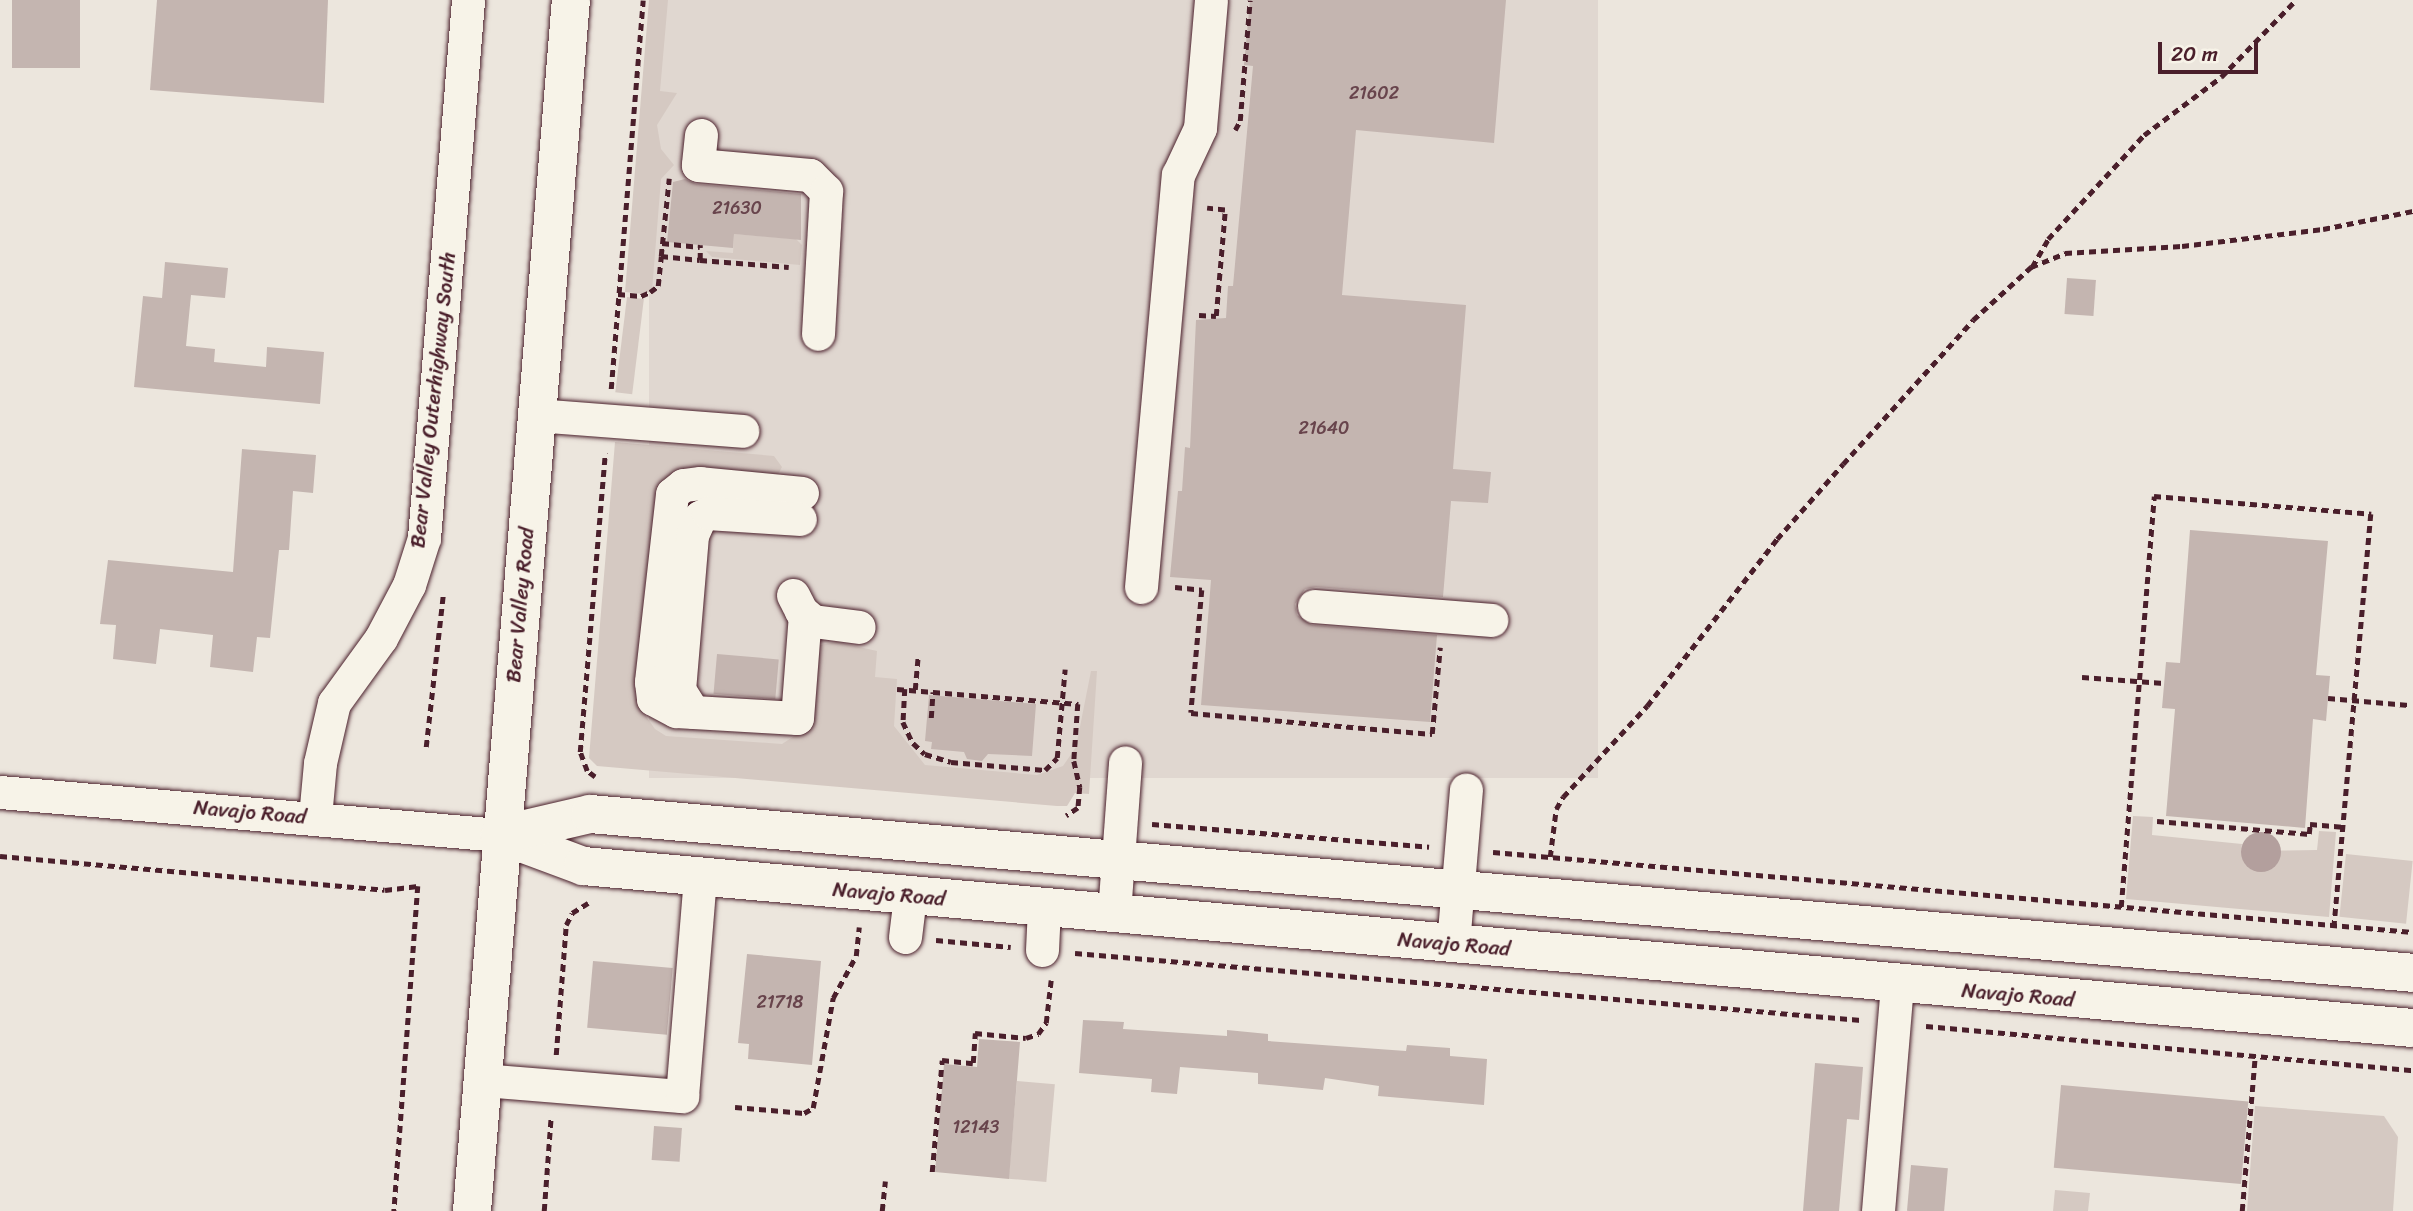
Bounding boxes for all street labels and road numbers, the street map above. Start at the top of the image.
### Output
street label: Bear Valley Outerhighway South [405,251,461,549]
street label: Bear Valley Road [501,527,539,683]
street label: Navajo Road [193,795,307,829]
street label: Navajo Road [832,877,946,911]
street label: Navajo Road [1397,927,1511,961]
street label: Navajo Road [1961,978,2075,1012]

